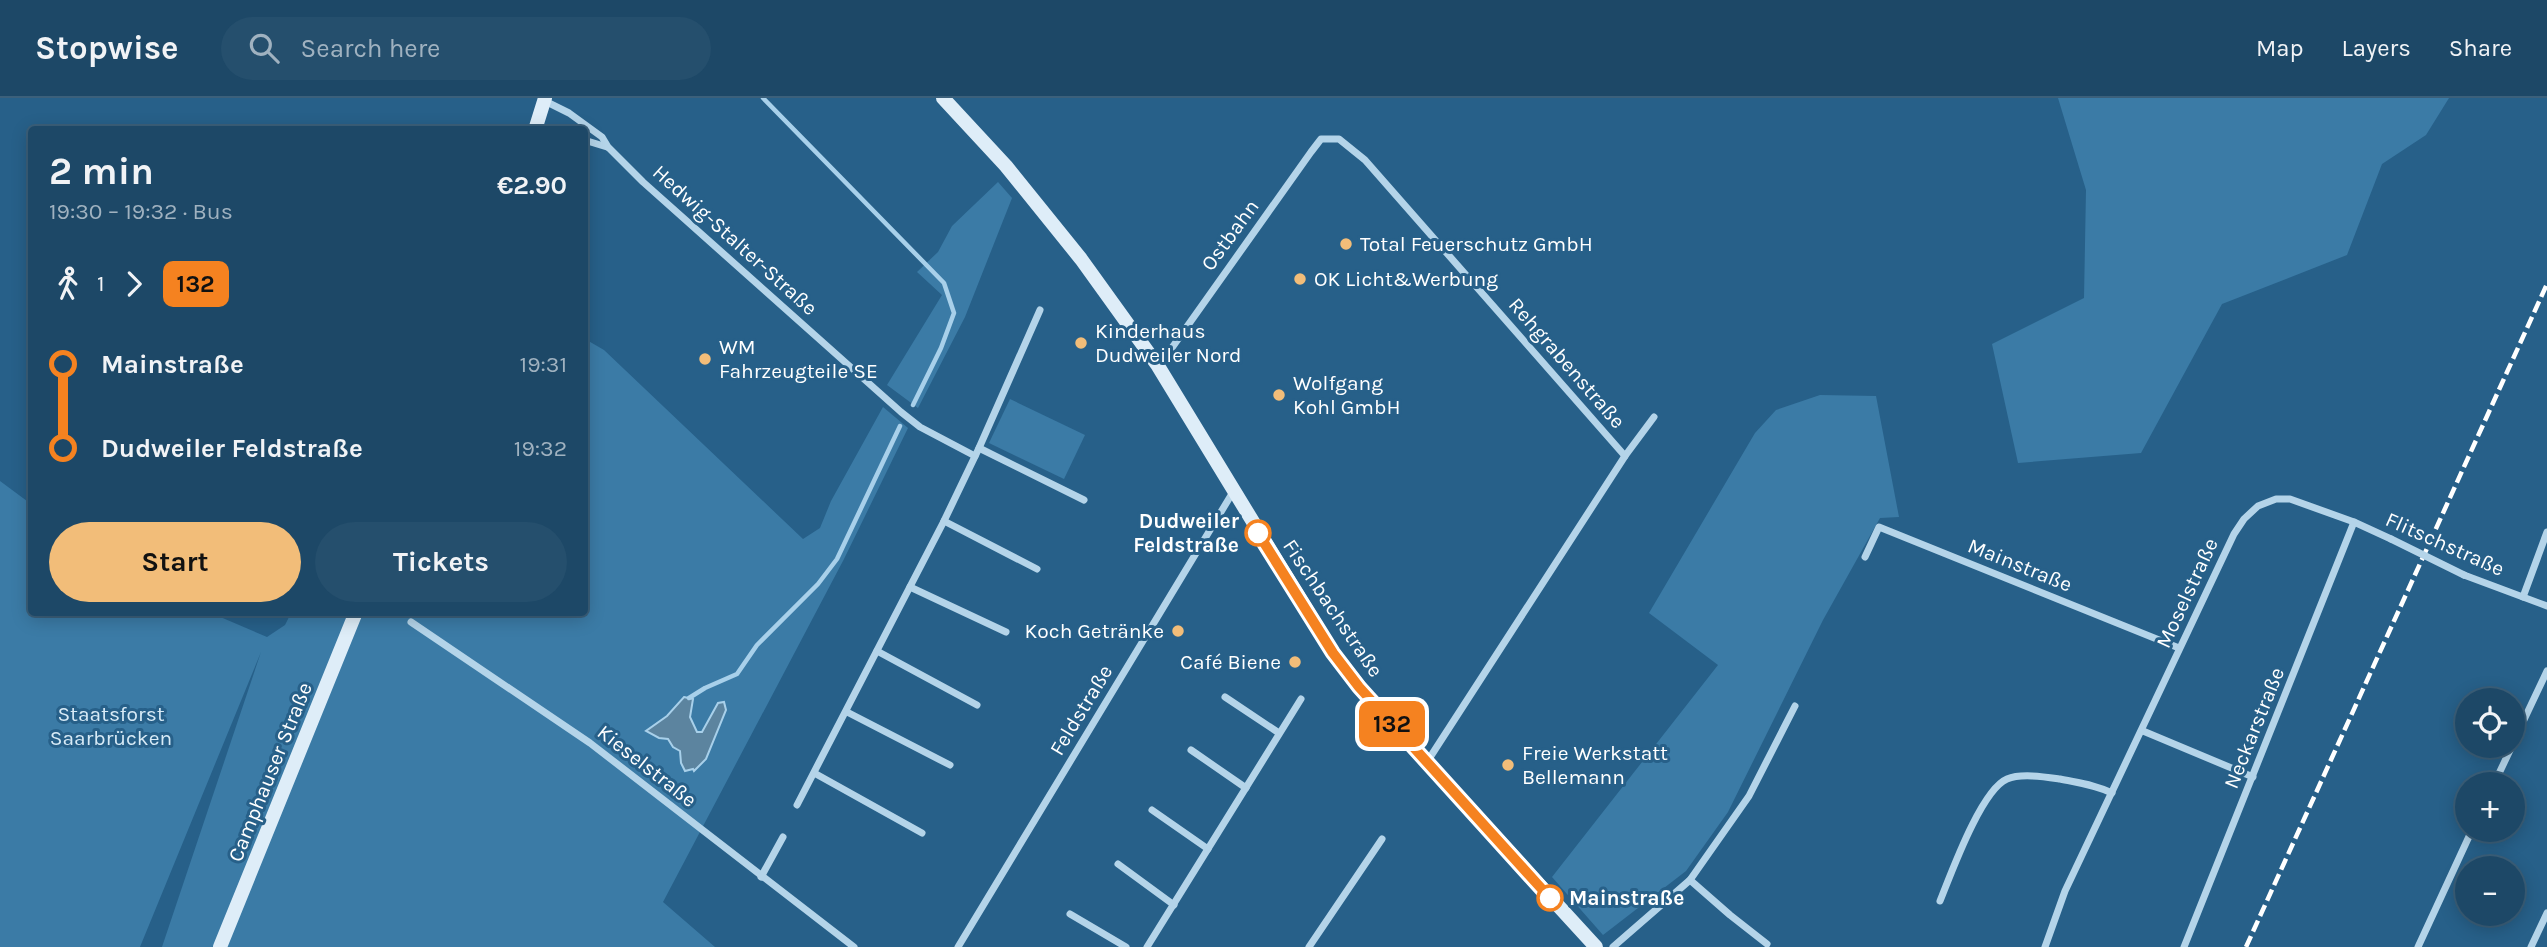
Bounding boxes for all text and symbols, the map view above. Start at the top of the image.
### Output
search box [221,17,711,80]
text: Stopwise [35,29,179,67]
icon: search [245,29,283,67]
text: Search here [301,33,440,64]
text: Map [2256,34,2304,62]
text: Layers [2342,34,2411,62]
text: Share [2449,34,2512,62]
text: 2 min [49,149,154,194]
street label: Hedwig-Stalter-Straße [648,160,822,320]
text: €2.90 [497,170,567,201]
street label: Ostbahn [1196,195,1264,275]
text: 19:30 – 19:32 · Bus [49,198,233,225]
place label: Total Feuerschutz GmbH [1360,232,1593,256]
marker: Total Feuerschutz GmbH [1338,236,1354,252]
icon: walk [49,265,87,303]
icon: forward [115,265,153,303]
place label: OK Licht&Werbung [1314,267,1498,291]
text: 1 [97,270,105,297]
text: 132 [177,270,215,298]
marker: OK Licht&Werbung [1292,271,1308,287]
street label: Rehgrabenstraße [1504,293,1630,433]
place label: Kinderhaus Dudweiler Nord [1095,319,1241,367]
place label: WM Fahrzeugteile SE [719,335,878,383]
marker: Kinderhaus Dudweiler Nord [1073,335,1089,351]
text: Mainstraße [101,349,244,380]
text: 19:31 [520,351,567,378]
marker: WM Fahrzeugteile SE [697,351,713,367]
place label: Wolfgang Kohl GmbH [1293,371,1400,419]
marker: Wolfgang Kohl GmbH [1271,387,1287,403]
text: Dudweiler Feldstraße [101,433,363,464]
text: 19:32 [514,435,567,462]
street label: Flitschstraße [2382,507,2508,581]
place label: Dudweiler Feldstraße [1133,509,1240,557]
marker: Dudweiler Feldstraße [1245,520,1271,546]
button: Start [49,522,301,602]
button: Tickets [315,522,567,602]
street label: Mainstraße [1964,533,2076,597]
street label: Moselstraße [2151,534,2223,652]
street label: Fischbachstraße [1278,535,1388,681]
place label: Koch Getränke [1025,619,1164,643]
marker: Koch Getränke [1170,623,1186,639]
place label: Café Biene [1180,650,1281,674]
marker: Café Biene [1287,654,1303,670]
street label: Feldstraße [1045,660,1117,760]
street label: Neckarstraße [2219,664,2289,792]
street label: Camphauser Straße [223,679,317,865]
map controls [2455,688,2525,926]
button: locate [2455,688,2525,758]
line badge: 132 [1352,701,1432,747]
park label: Staatsforst Saarbrücken [50,702,172,750]
text: 132 [1373,710,1411,738]
street label: Kieselstraße [593,720,701,812]
place label: Freie Werkstatt Bellemann [1522,741,1668,789]
marker: Freie Werkstatt Bellemann [1500,757,1516,773]
button: + [2455,772,2525,842]
button: − [2455,856,2525,926]
marker: Mainstraße [1537,885,1563,911]
place label: Mainstraße [1569,886,1684,910]

